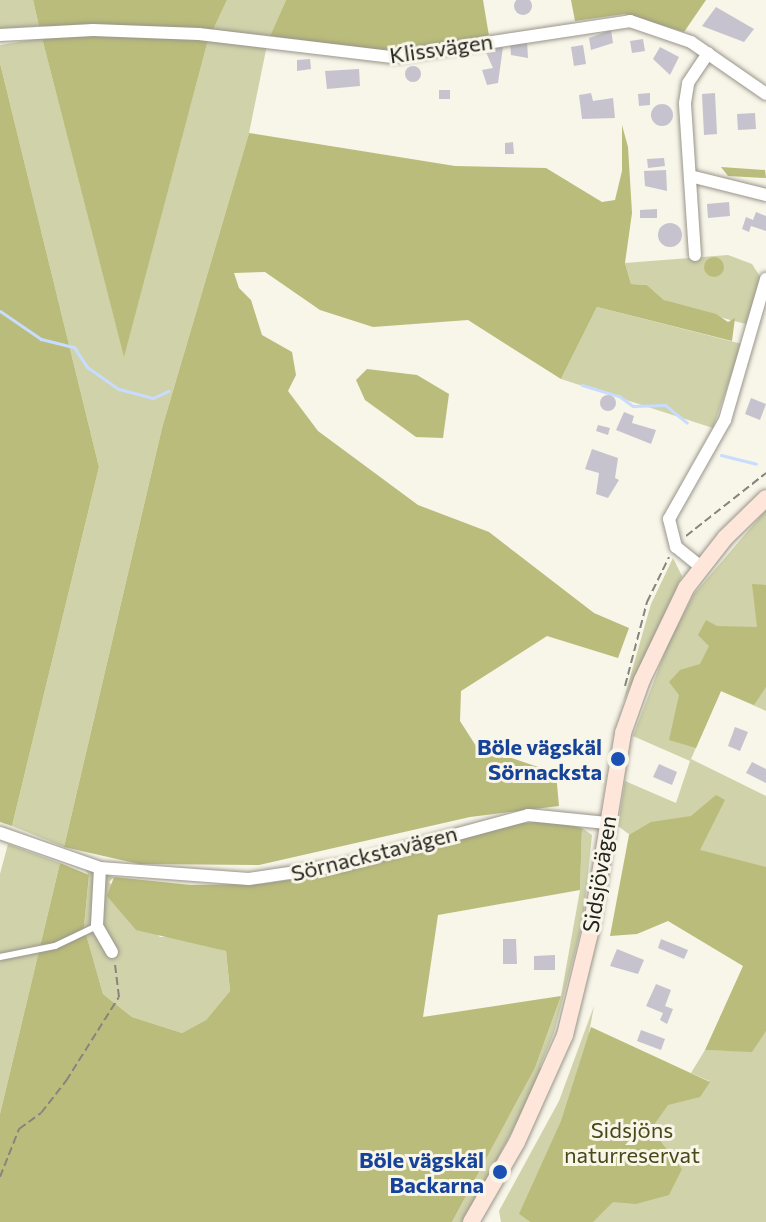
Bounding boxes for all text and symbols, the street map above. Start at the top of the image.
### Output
street label: Klissvägen [388,28,494,68]
place label: Böle vägskäl Sörnacksta [477,733,602,784]
marker: Böle vägskäl Sörnacksta [609,750,627,768]
street label: Sidsjövägen [577,814,621,934]
street label: Sörnackstavägen [288,820,460,886]
park label: Sidsjöns naturreservat [564,1116,700,1168]
place label: Böle vägskäl Backarna [359,1146,484,1198]
marker: Böle vägskäl Backarna [491,1163,509,1181]

